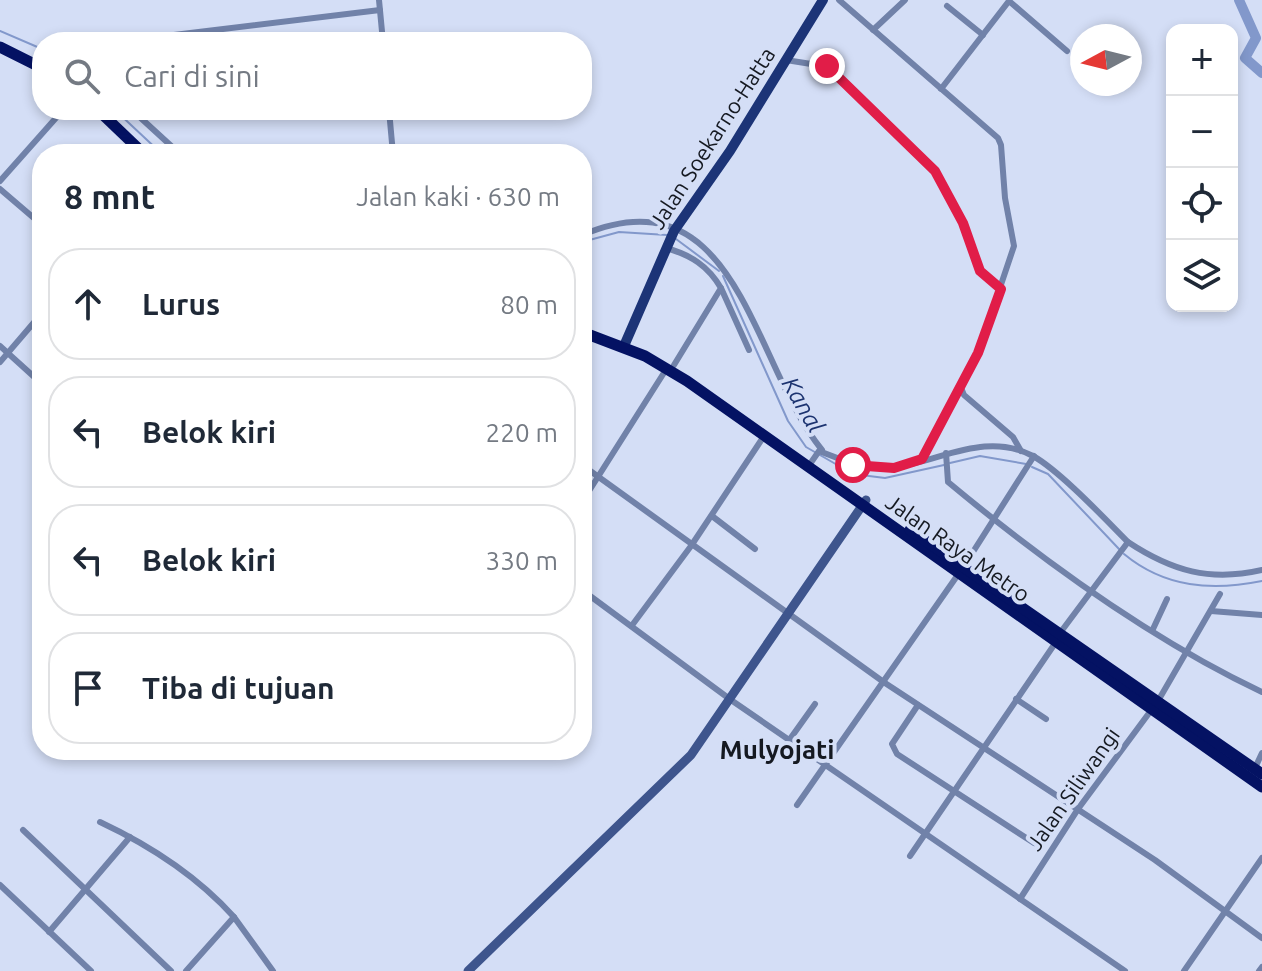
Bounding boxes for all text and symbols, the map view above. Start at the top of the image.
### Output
north arrow [1070,24,1142,96]
map controls [1166,24,1238,312]
button: + [1166,24,1238,96]
search box [32,32,592,120]
street label: Jalan Soekarno-Hatta [644,42,780,233]
route end [809,48,845,84]
icon: search [60,54,104,98]
text: Cari di sini [124,59,260,93]
button: − [1166,96,1238,168]
button: locate [1166,168,1238,240]
text: 8 mnt [64,177,155,215]
text: Jalan kaki · 630 m [356,182,560,211]
button: layers [1166,240,1238,312]
icon: ahead [66,282,110,326]
text: Lurus [142,287,220,321]
text: 80 m [500,290,558,319]
water label: Kanal [777,372,830,438]
icon: left [66,410,110,454]
text: Belok kiri [142,415,276,449]
text: 220 m [486,418,558,447]
route start [835,447,871,483]
street label: Jalan Raya Metro [882,489,1035,607]
icon: left [66,538,110,582]
text: Belok kiri [142,543,276,577]
text: 330 m [486,546,558,575]
icon: arrive [66,666,110,710]
text: Tiba di tujuan [142,671,335,705]
street label: Jalan Siliwangi [1021,723,1124,855]
district label: Mulyojati [720,735,834,764]

